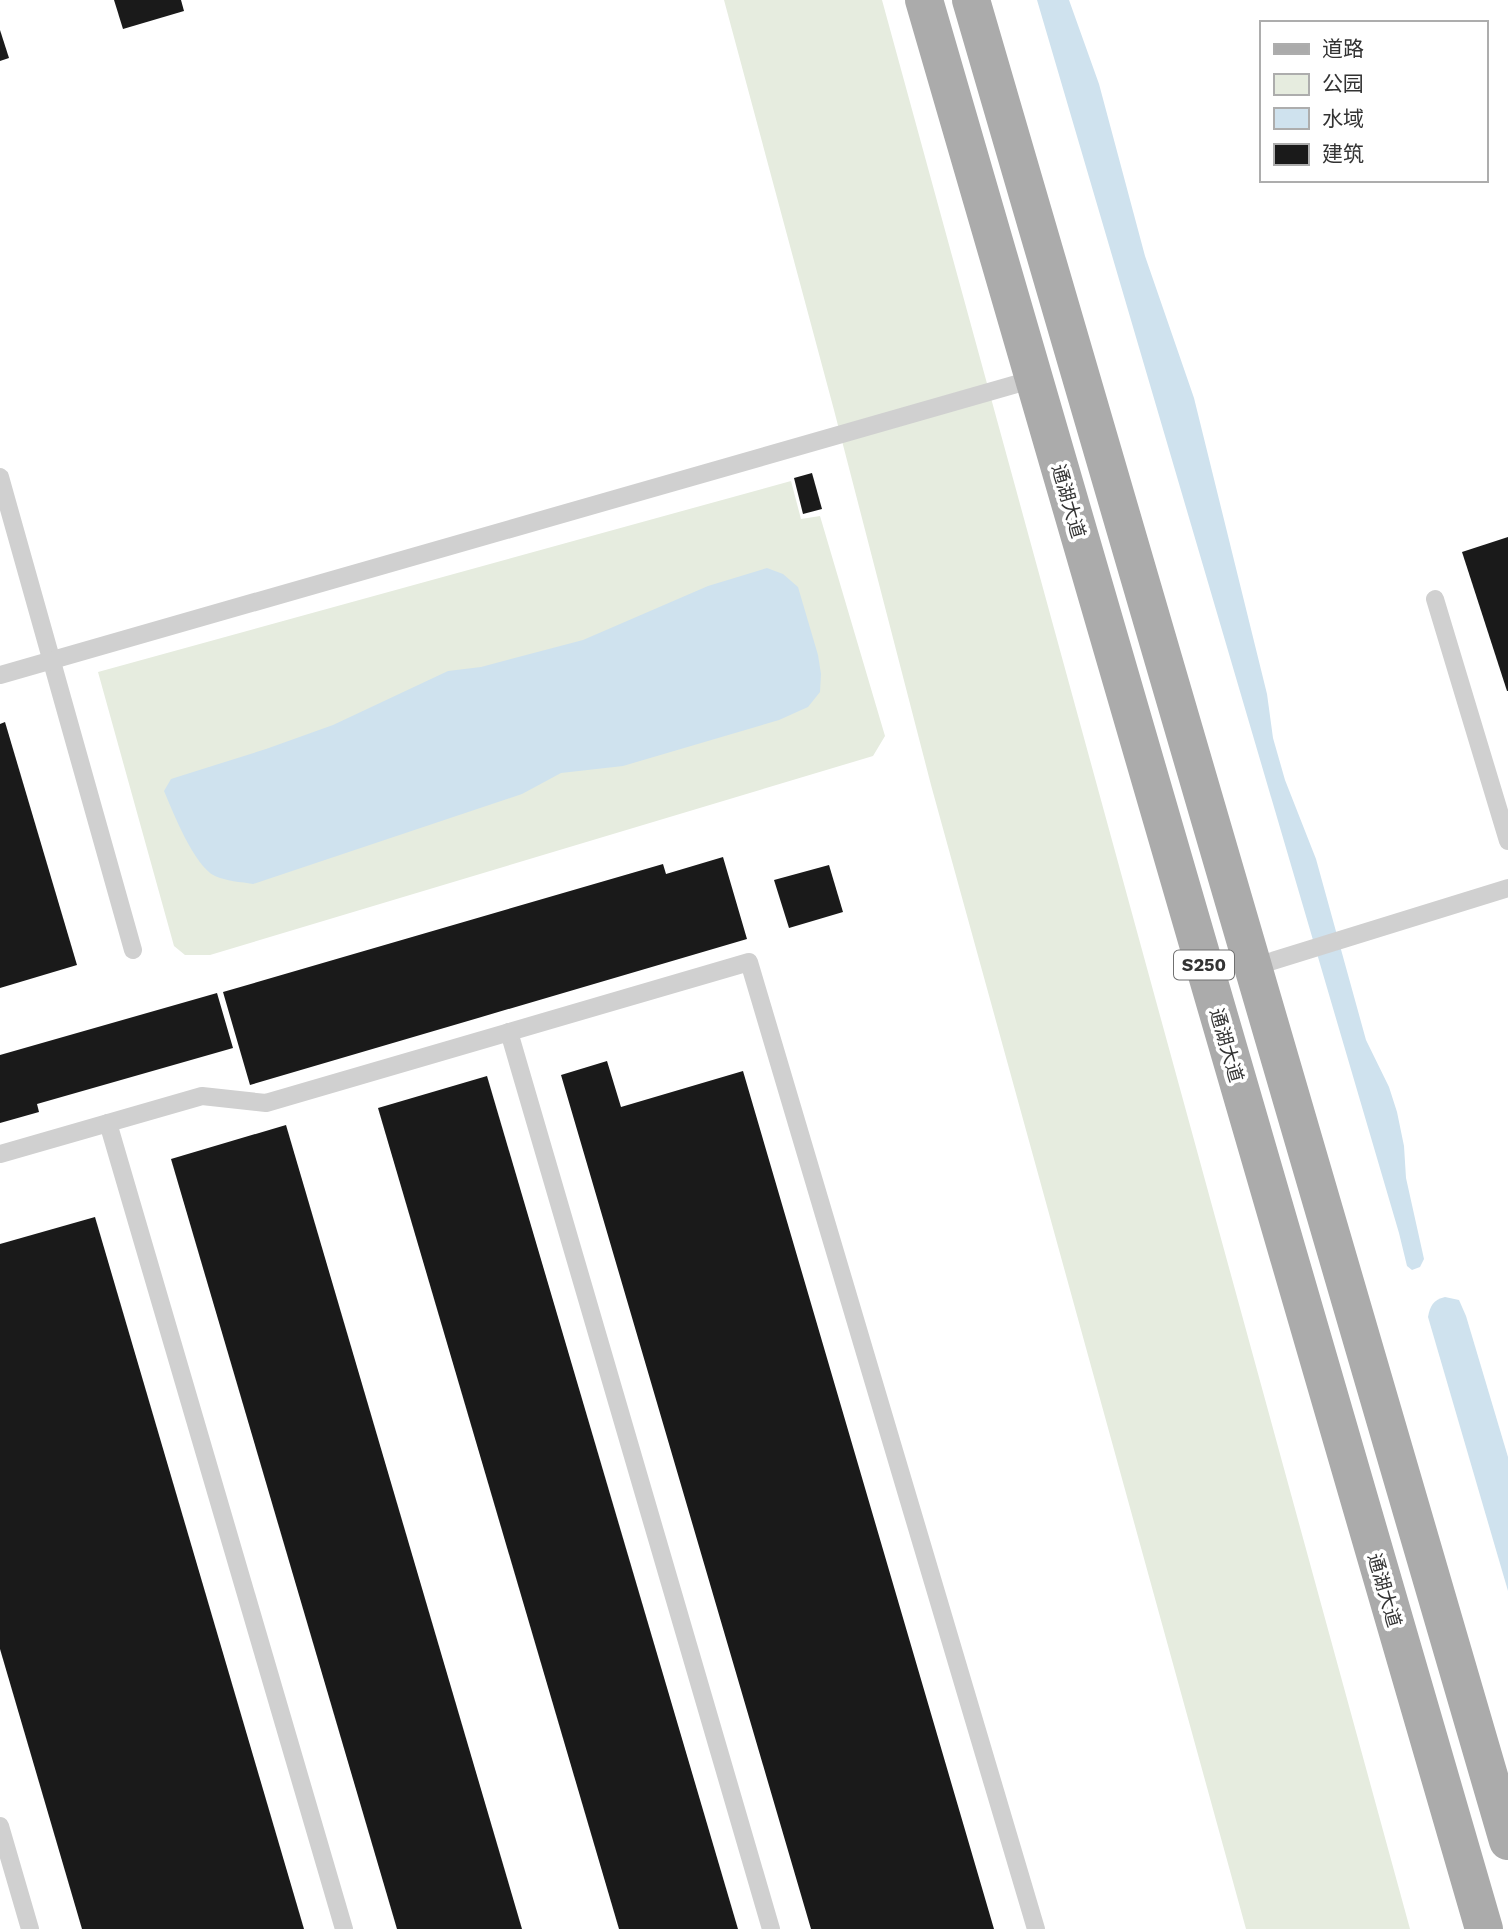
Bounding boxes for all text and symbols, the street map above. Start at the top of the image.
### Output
legend [1260,21,1487,182]
text: 道路 [1322,36,1364,61]
text: 公园 [1322,71,1364,96]
text: 水域 [1322,106,1364,131]
text: 建筑 [1322,141,1364,166]
street label: 通湖大道 [1047,461,1090,541]
road number: S250 [1174,950,1234,980]
street label: 通湖大道 [1205,1005,1248,1085]
street label: 通湖大道 [1363,1550,1406,1630]

